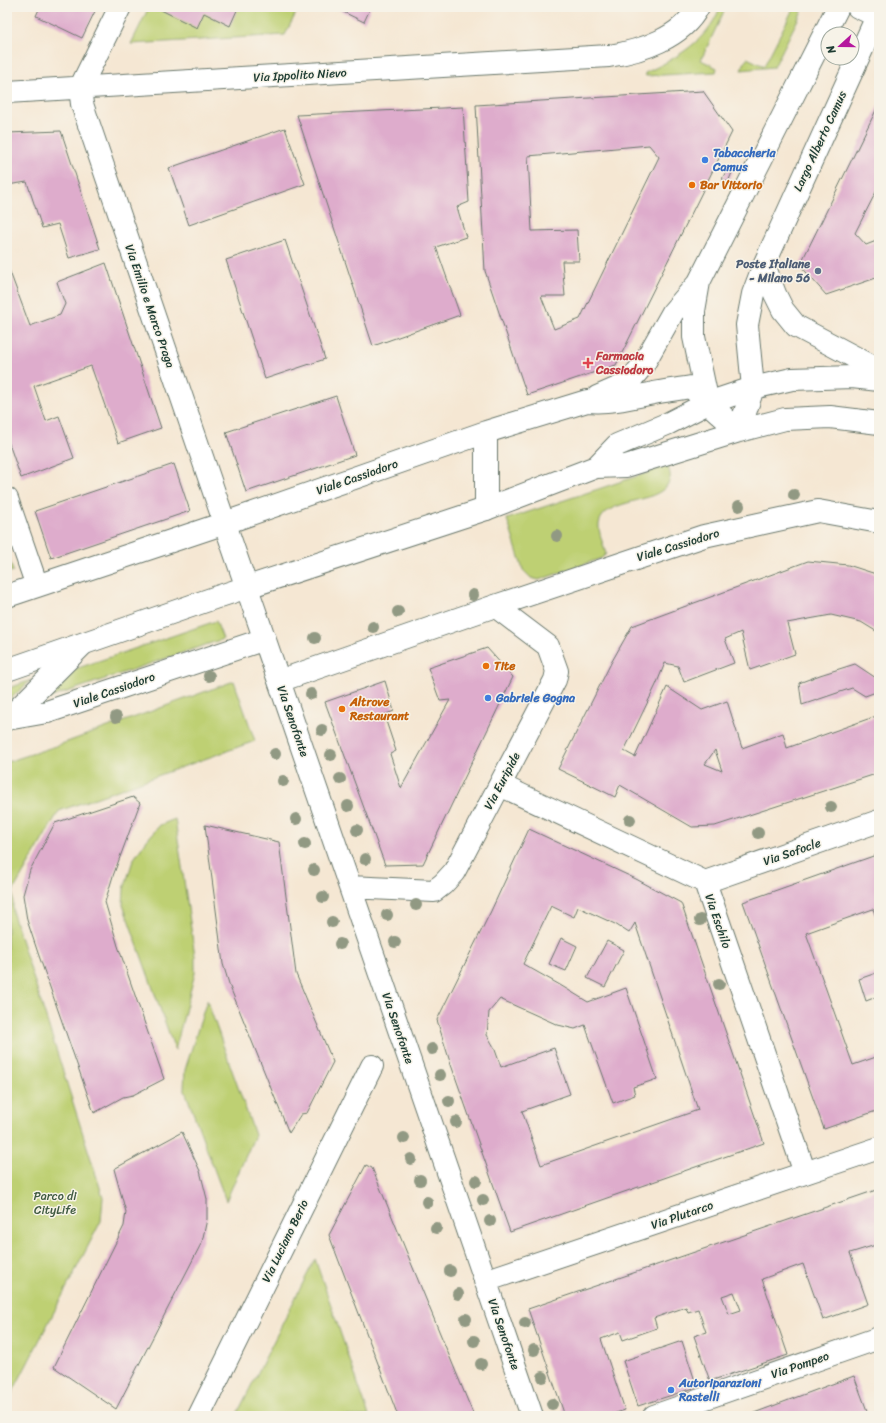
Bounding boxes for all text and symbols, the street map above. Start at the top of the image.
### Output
north arrow [820,26,860,66]
text: N [821,42,842,57]
street label: Via Ippolito Nievo [253,62,347,88]
street label: Largo Alberto Camus [787,86,853,195]
place label: Tabaccheria Camus [712,142,777,178]
marker: Tabaccheria Camus [700,155,710,165]
place label: Bar Vittorio [700,174,763,196]
marker: Bar Vittorio [687,180,697,190]
street label: Via Emilio e Marco Praga [118,241,182,371]
place label: Poste Italiane - Milano 56 [736,253,810,289]
marker: Poste Italiane - Milano 56 [813,266,823,276]
place label: Farmacia Cassiodoro [595,345,654,381]
marker: Farmacia Cassiodoro [583,358,593,368]
street label: Viale Cassiodoro [313,453,401,501]
street label: Viale Cassiodoro [634,522,722,568]
place label: Tite [494,655,516,677]
marker: Tite [481,661,491,671]
street label: Viale Cassiodoro [70,666,158,714]
street label: Via Senofonte [270,682,316,760]
place label: Gabriele Gogna [495,687,576,709]
place label: Altrove Restaurant [349,691,410,727]
marker: Gabriele Gogna [483,693,493,703]
marker: Altrove Restaurant [337,704,347,714]
street label: Via Euripide [478,748,527,814]
street label: Via Sofocle [760,832,824,872]
street label: Via Eschilo [698,891,738,951]
street label: Via Senofonte [375,989,421,1067]
park label: Parco di CityLife [33,1185,77,1221]
street label: Via Plutarco [648,1194,716,1236]
street label: Via Luciano Berio [255,1196,315,1286]
street label: Via Senofonte [481,1295,527,1373]
street label: Via Pompeo [768,1345,832,1385]
place label: Autoriparazioni Rastelli [678,1372,762,1408]
marker: Autoriparazioni Rastelli [666,1385,676,1395]

